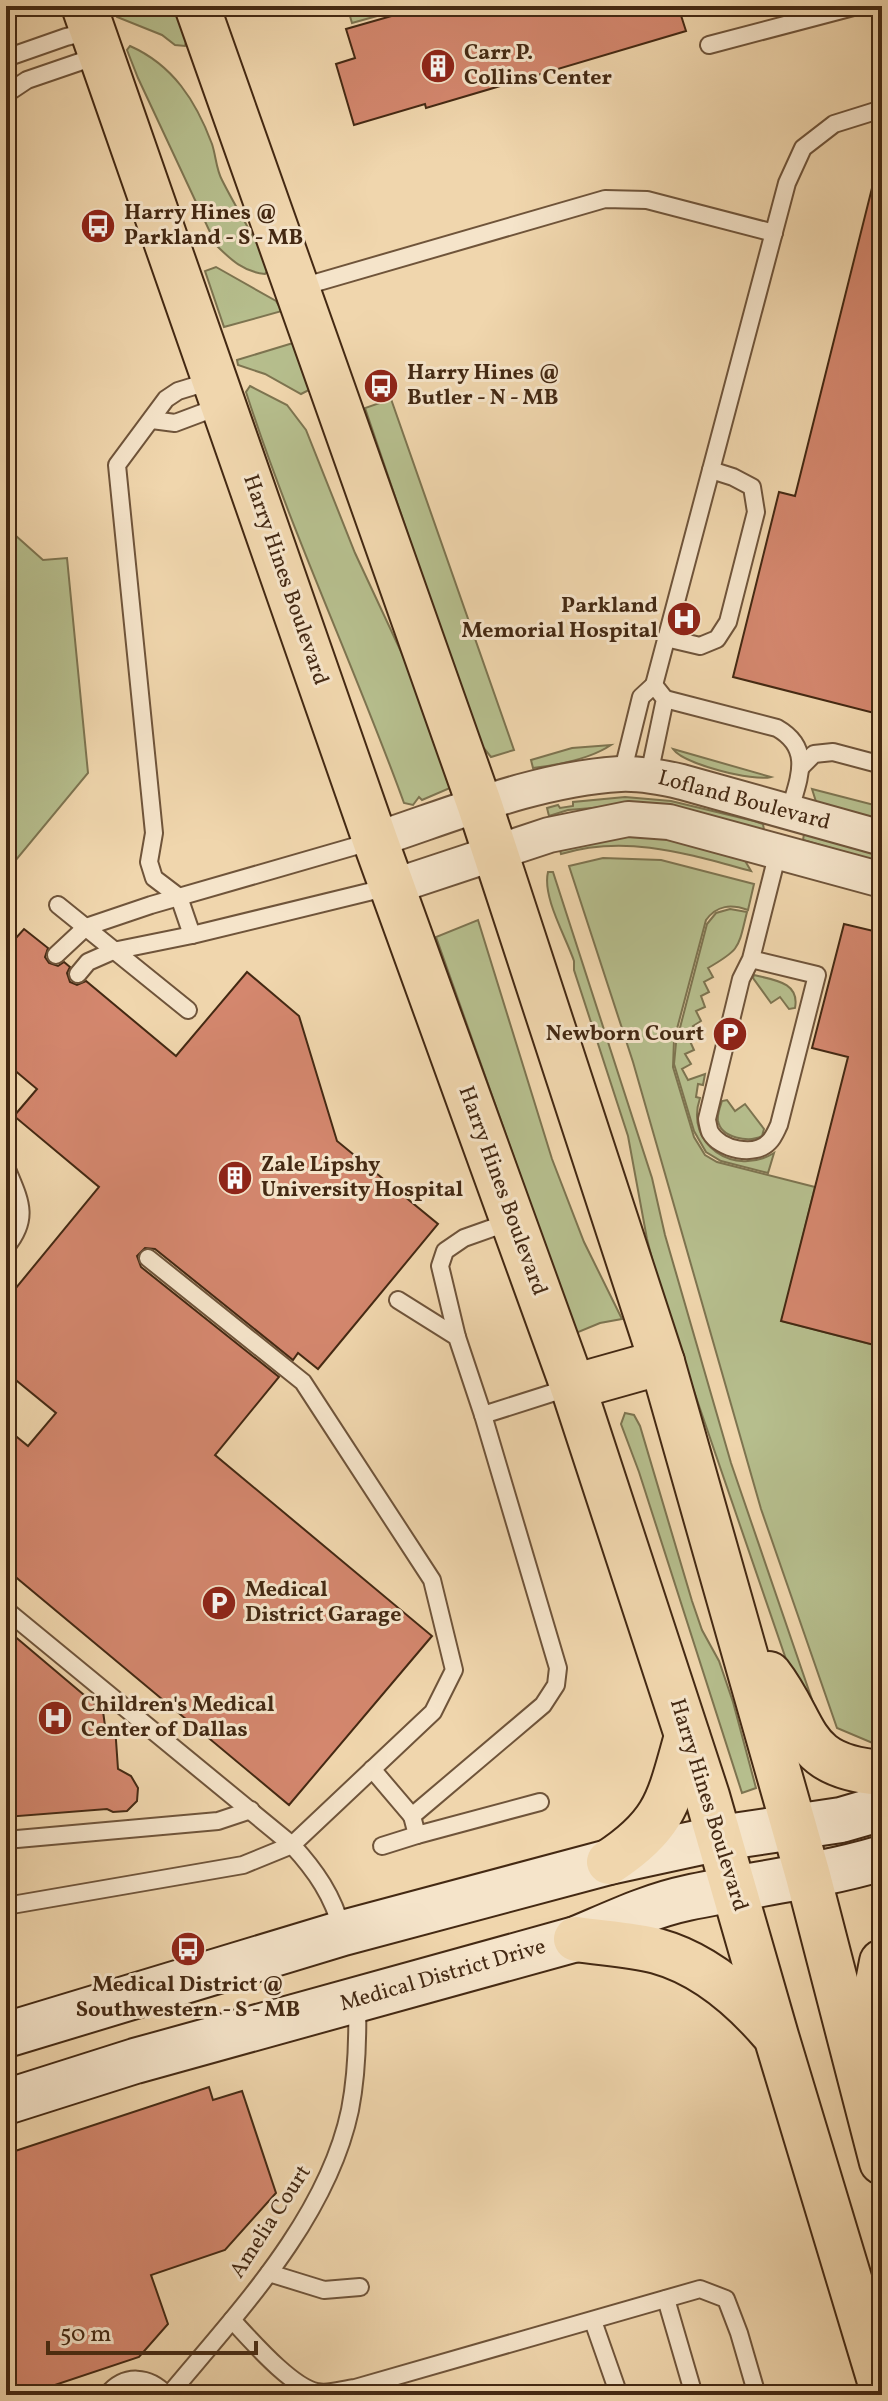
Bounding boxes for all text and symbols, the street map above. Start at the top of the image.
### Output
place label: Carr P. Collins Center [464,38,613,94]
building icon: Carr P. Collins Center [419,47,457,85]
place label: Harry Hines @ Parkland - S - MB [124,198,303,254]
bus stop icon: Harry Hines @ Parkland - S - MB [79,207,117,245]
place label: Harry Hines @ Butler - N - MB [407,358,560,414]
bus stop icon: Harry Hines @ Butler - N - MB [362,367,400,405]
street label: Harry Hines Boulevard [234,470,336,690]
place label: Parkland Memorial Hospital [461,591,658,647]
hospital icon: Parkland Memorial Hospital [665,600,703,638]
street label: Lofland Boulevard [654,763,834,839]
parking icon: Newborn Court [711,1015,749,1053]
place label: Newborn Court [546,1019,704,1050]
street label: Harry Hines Boulevard [450,1082,554,1300]
place label: Zale Lipshy University Hospital [261,1150,463,1206]
building icon: Zale Lipshy University Hospital [216,1159,254,1197]
place label: Medical District Garage [245,1575,401,1631]
parking icon: Medical District Garage [200,1584,238,1622]
place label: Children's Medical Center of Dallas [81,1690,274,1746]
street label: Harry Hines Boulevard [661,1695,755,1915]
hospital icon: Children's Medical Center of Dallas [36,1699,74,1737]
bus stop icon: Medical District @ Southwestern - S - MB [169,1930,207,1968]
street label: Medical District Drive [337,1932,549,2020]
place label: Medical District @ Southwestern - S - MB [76,1970,300,2026]
street label: Amelia Court [223,2159,319,2285]
scale bar [48,2305,256,2355]
text: 50 m [60,2318,112,2352]

